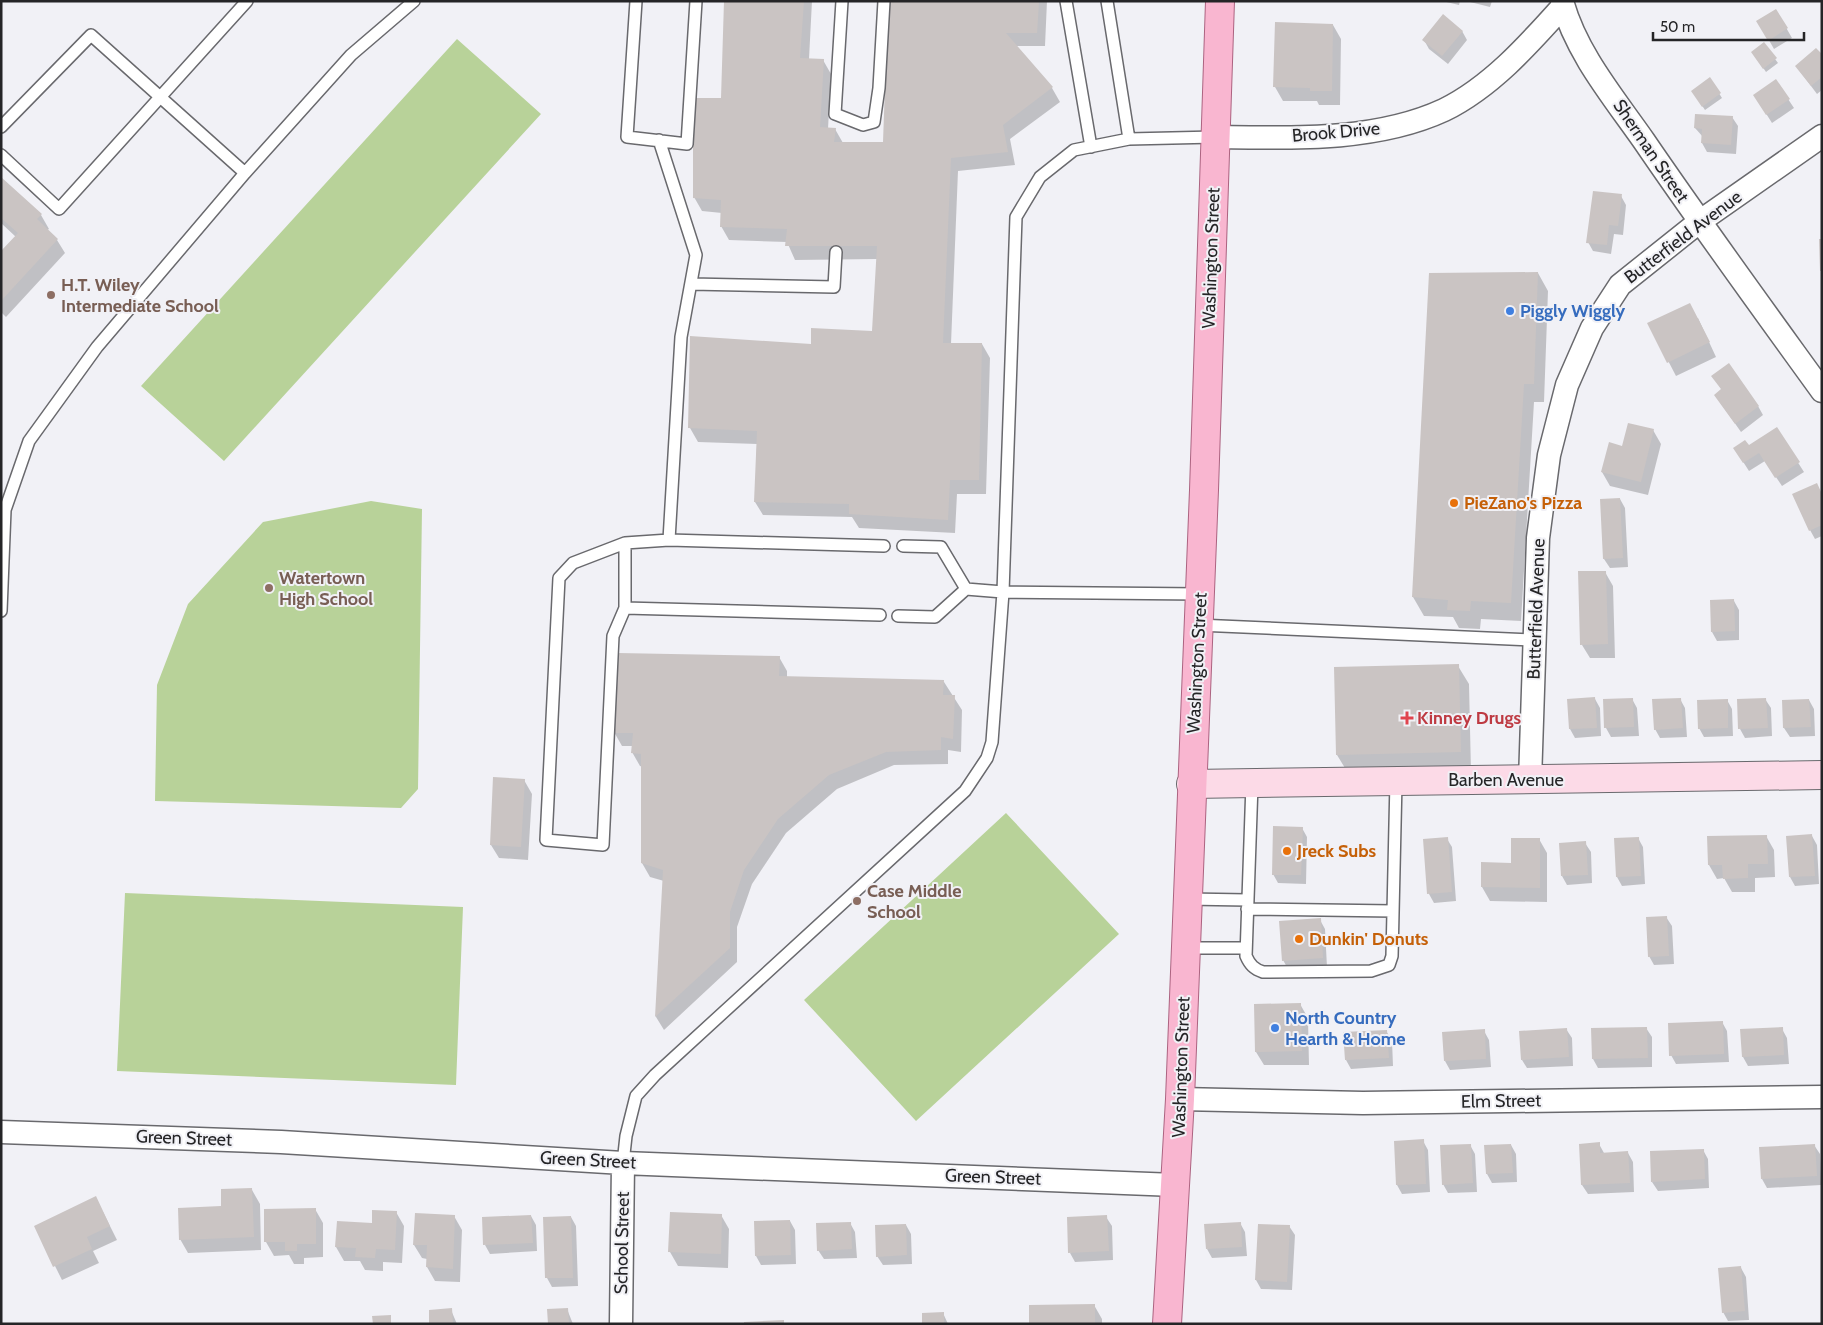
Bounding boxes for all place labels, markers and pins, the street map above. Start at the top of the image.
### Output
place label: H.T. Wiley Intermediate School [61,274,219,317]
marker: H.T. Wiley Intermediate School [45,289,57,301]
place label: Piggly Wiggly [1520,300,1626,322]
marker: Piggly Wiggly [1504,305,1516,317]
place label: PieZano's Pizza [1464,492,1582,514]
marker: PieZano's Pizza [1448,497,1460,509]
place label: Watertown High School [279,567,373,610]
marker: Watertown High School [263,582,275,594]
place label: Kinney Drugs [1417,707,1522,729]
marker: Kinney Drugs [1401,712,1413,724]
place label: Jreck Subs [1296,840,1376,862]
marker: Jreck Subs [1281,845,1293,857]
place label: Case Middle School [867,880,961,923]
marker: Case Middle School [851,895,863,907]
place label: Dunkin' Donuts [1309,928,1429,950]
marker: Dunkin' Donuts [1293,933,1305,945]
place label: North Country Hearth & Home [1285,1007,1406,1050]
marker: North Country Hearth & Home [1269,1022,1281,1034]

